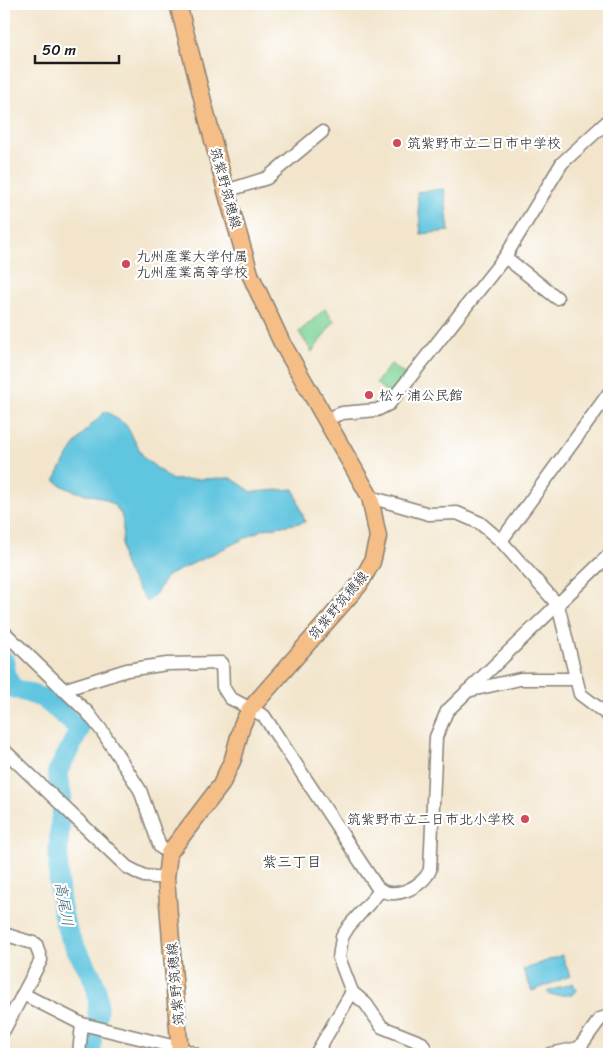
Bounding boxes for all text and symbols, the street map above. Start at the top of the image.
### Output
scale bar [35,32,119,64]
text: 50 m [42,37,77,63]
place label: 筑紫野市立二日市中学校 [407,131,561,156]
marker: 筑紫野市立二日市中学校 [391,137,403,149]
street label: 筑紫野筑穂線 [203,144,248,232]
place label: 九州産業大学付属 九州産業高等学校 [136,244,248,285]
marker: 九州産業大学付属 九州産業高等学校 [120,258,132,270]
place label: 松ヶ浦公民館 [379,383,463,408]
marker: 松ヶ浦公民館 [363,389,375,401]
street label: 筑紫野筑穂線 [302,565,375,646]
place label: 筑紫野市立二日市北小学校 [347,807,515,832]
marker: 筑紫野市立二日市北小学校 [519,813,531,825]
district label: 紫三丁目 [262,849,322,875]
water label: 高尾川 [47,880,81,928]
street label: 筑紫野筑穂線 [159,941,192,1027]

